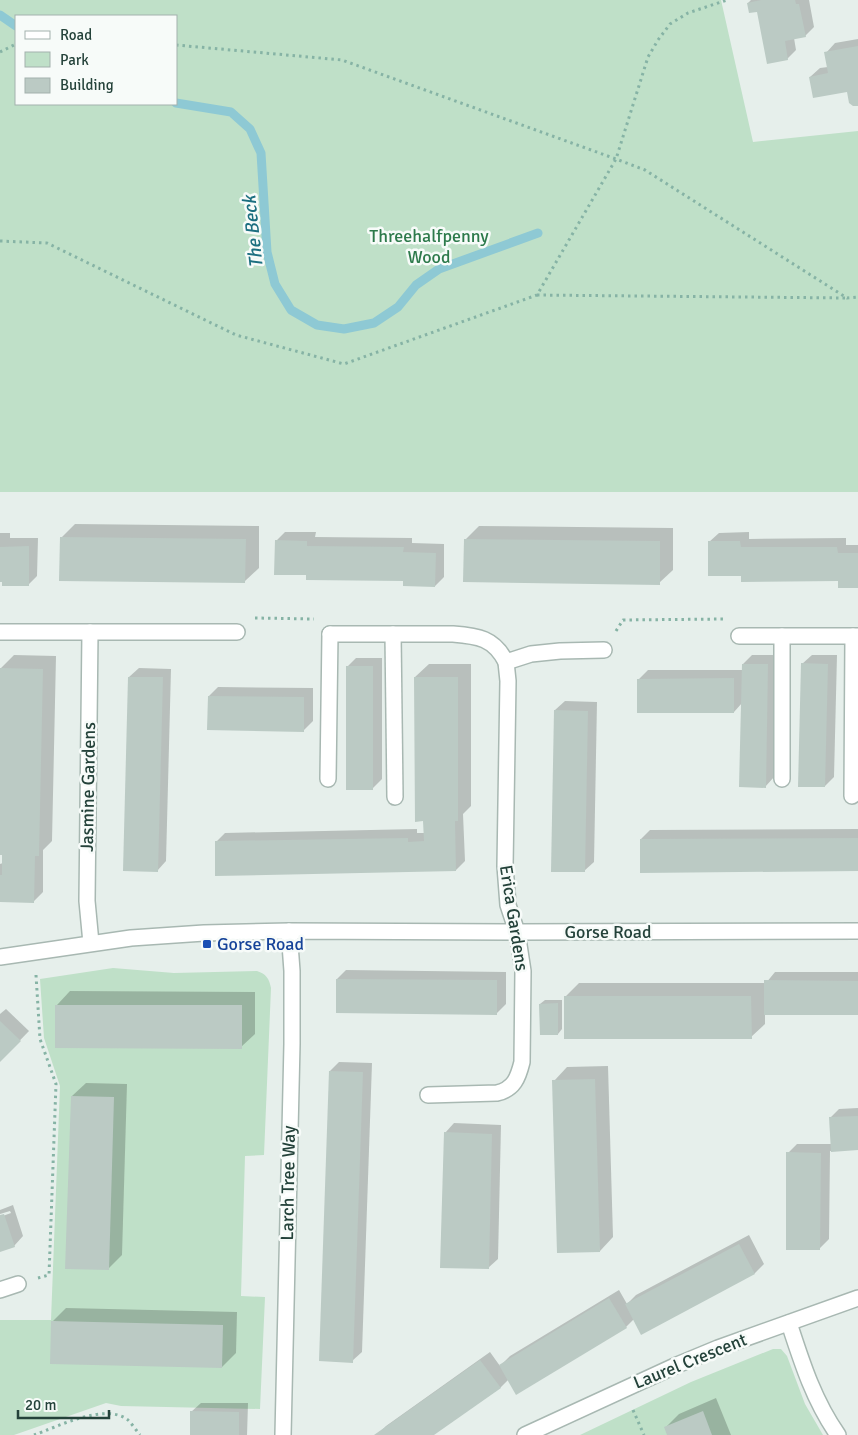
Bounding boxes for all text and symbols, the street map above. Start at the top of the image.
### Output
legend [15,15,178,105]
text: Road [60,26,92,44]
text: Park [60,51,89,69]
text: Building [60,76,114,94]
water label: The Beck [237,193,269,269]
park label: Threehalfpenny Wood [369,225,489,268]
street label: Jasmine Gardens [76,722,100,852]
street label: Erica Gardens [495,863,533,973]
street label: Gorse Road [565,921,651,943]
place label: Gorse Road [217,933,304,955]
marker: Gorse Road [201,938,213,950]
street label: Larch Tree Way [276,1125,300,1241]
street label: Laurel Crescent [630,1328,750,1394]
scale bar [18,1388,109,1420]
text: 20 m [25,1396,56,1414]

